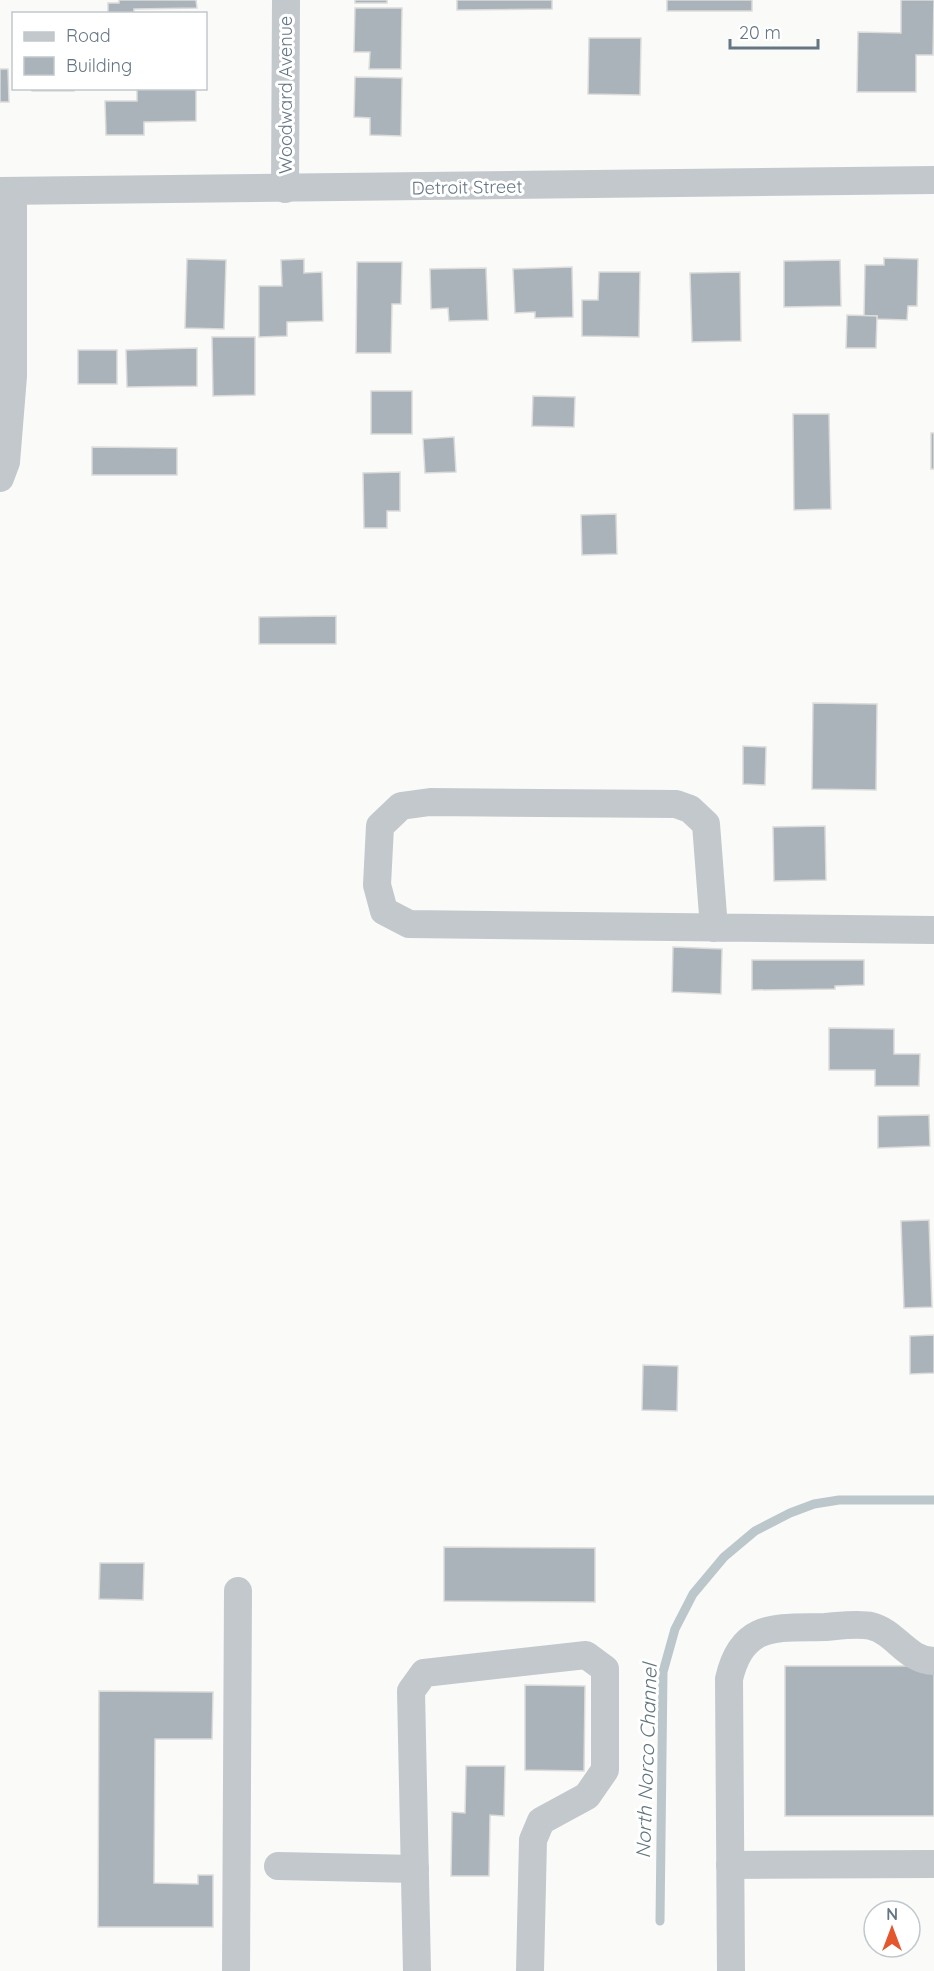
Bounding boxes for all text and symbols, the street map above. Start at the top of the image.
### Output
legend [12,12,207,90]
scale bar [730,12,818,50]
street label: Woodward Avenue [274,16,297,174]
text: 20 m [739,21,781,44]
text: Road [66,24,111,47]
text: Building [66,54,132,77]
street label: Detroit Street [411,175,523,199]
water label: North Norco Channel [630,1661,662,1859]
north arrow [862,1899,922,1959]
text: N [886,1904,898,1924]

